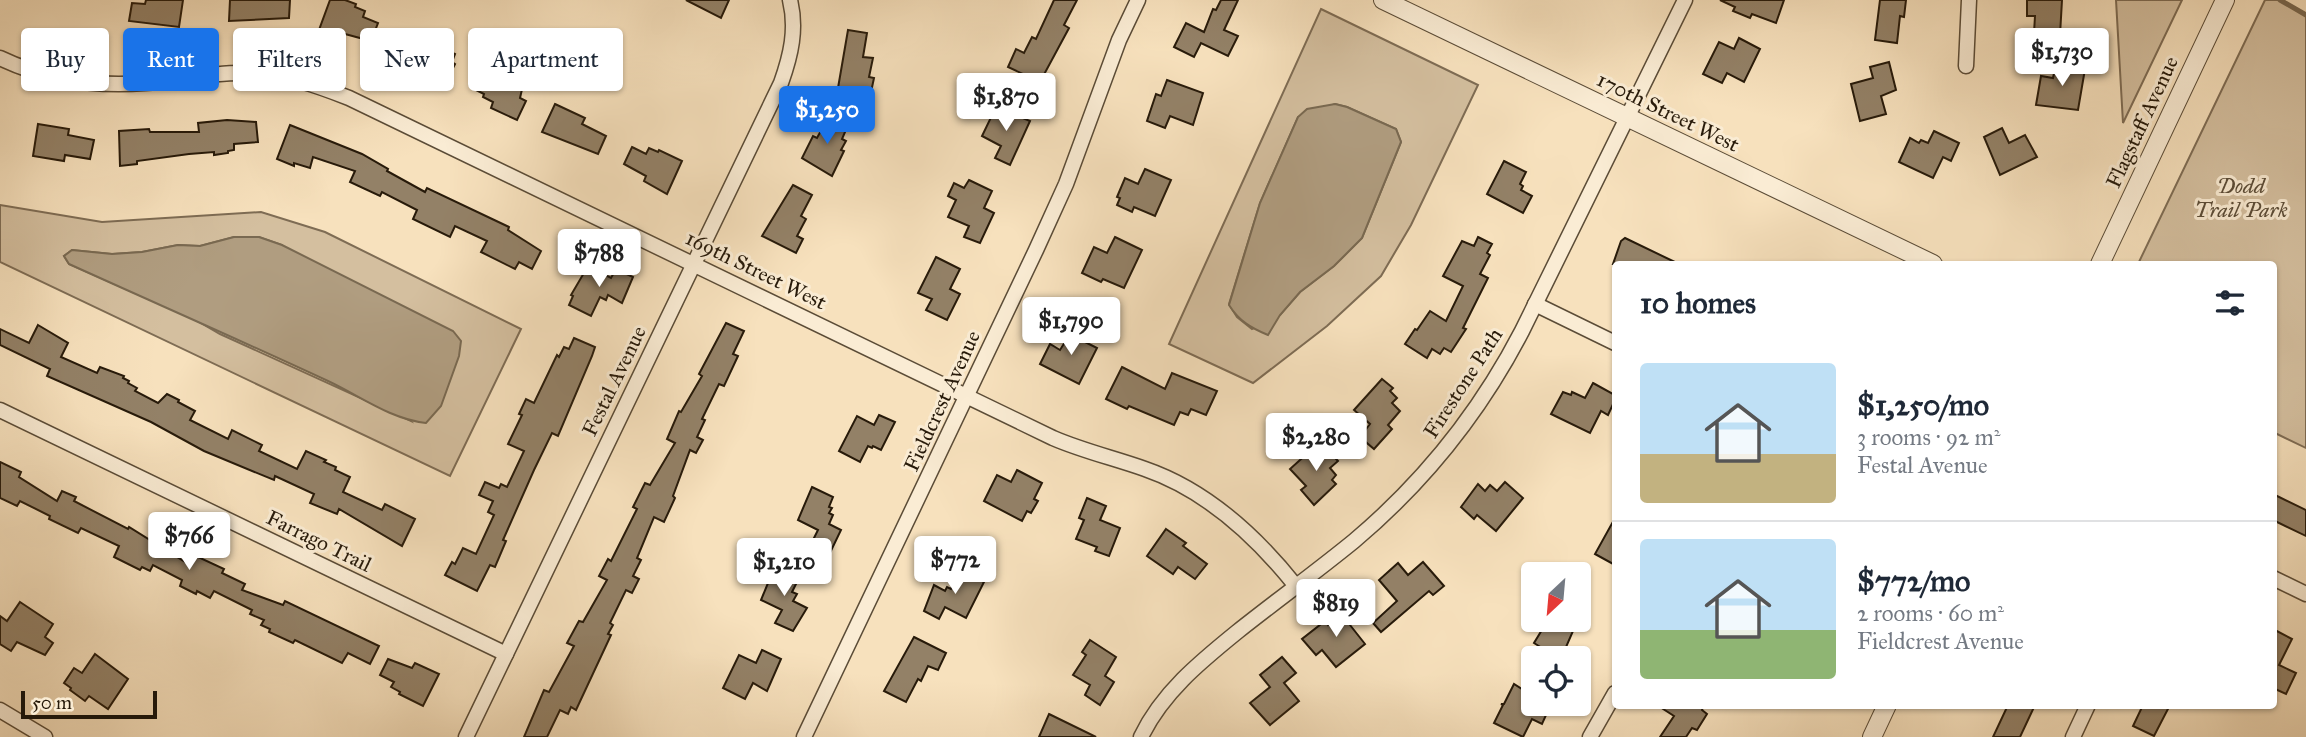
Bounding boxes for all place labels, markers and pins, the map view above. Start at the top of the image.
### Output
pin: $1,730 [2005,28,2119,88]
pin: $1,870 [949,74,1063,133]
pin: $1,250 [770,86,884,146]
pin: $788 [558,230,640,289]
pin: $1,790 [1014,298,1128,357]
pin: $2,280 [1259,414,1373,473]
pin: $766 [148,512,230,572]
pin: $772 [914,536,996,596]
pin: $1,210 [727,538,841,598]
pin: $819 [1295,580,1377,639]

